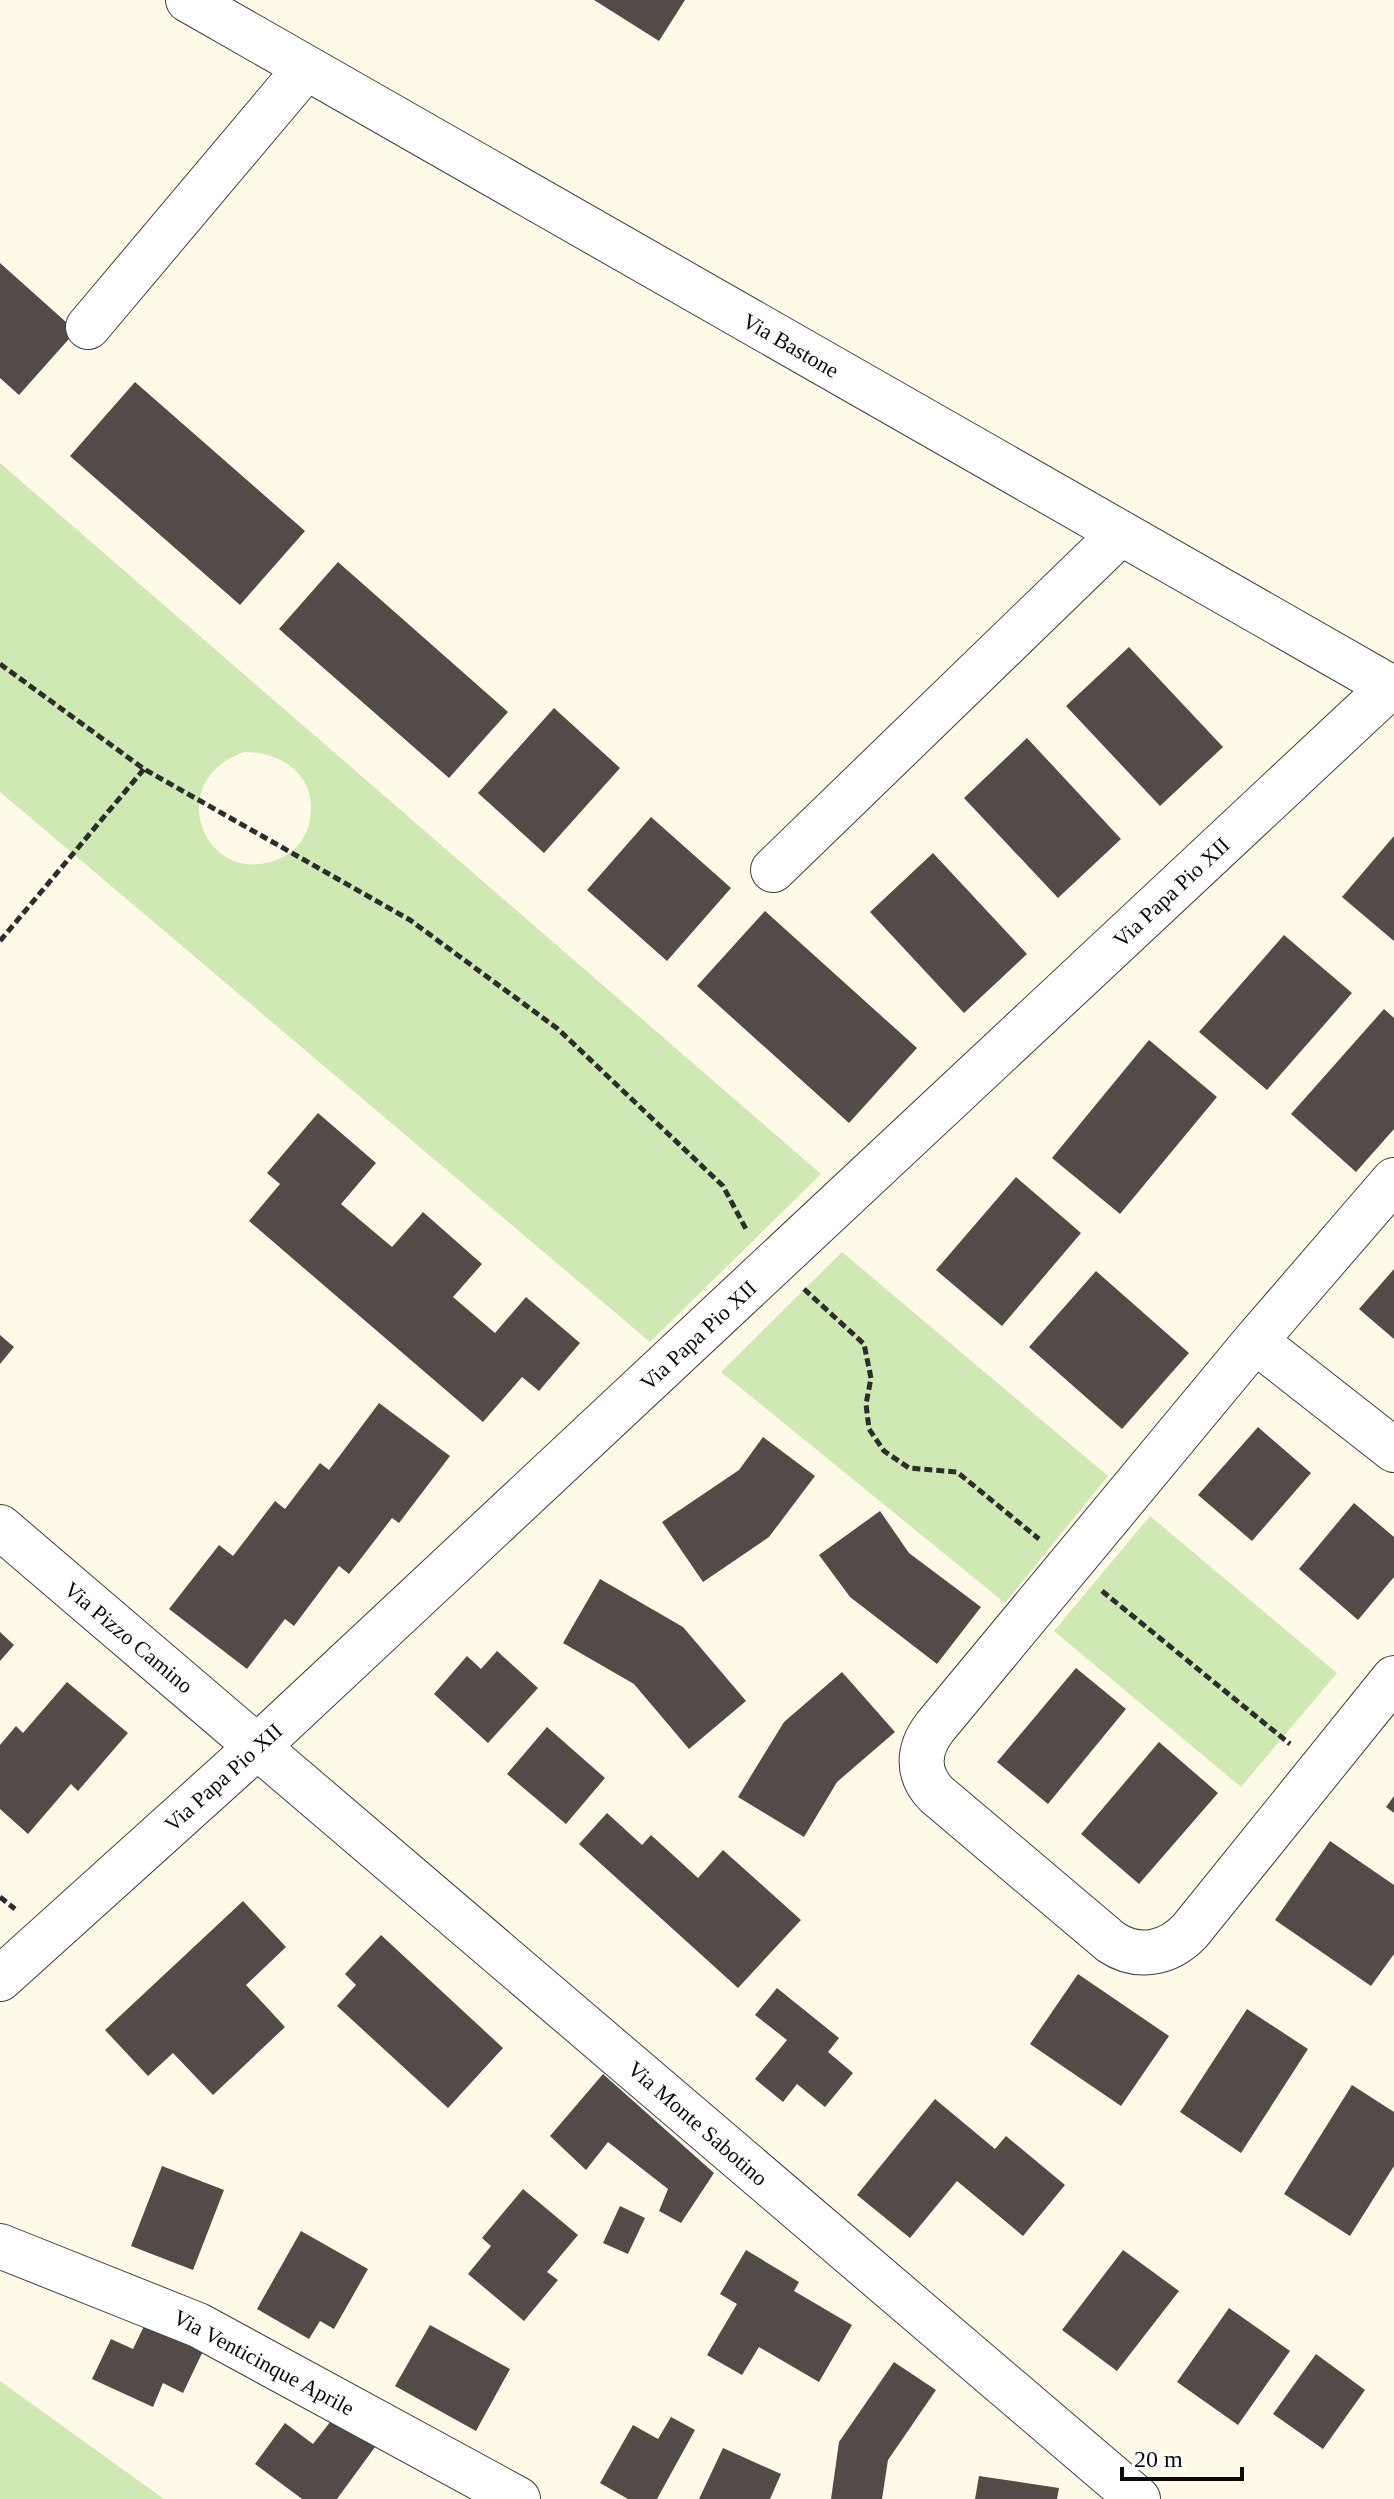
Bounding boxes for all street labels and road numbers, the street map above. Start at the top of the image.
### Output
street label: Via Bastone [738,308,843,383]
street label: Via Papa Pio XII [1108,832,1235,953]
street label: Via Papa Pio XII [635,1275,762,1396]
street label: Via Pizzo Camino [59,1576,198,1698]
street label: Via Papa Pio XII [159,1718,287,1837]
street label: Via Monte Sabotino [623,2056,773,2191]
street label: Via Venticinque Aprile [169,2304,358,2421]

